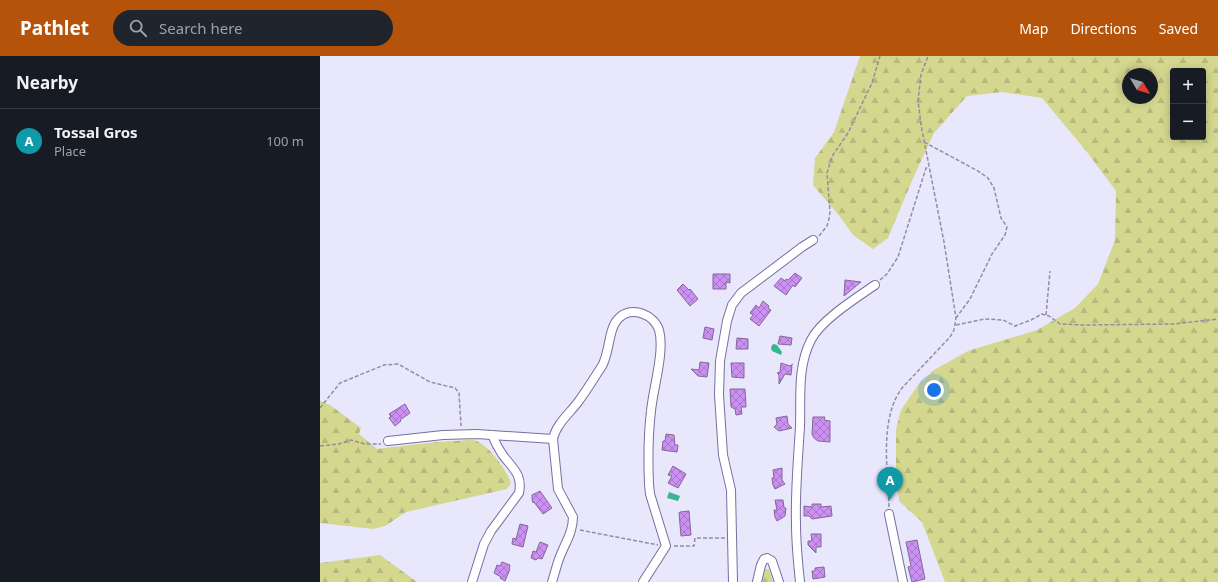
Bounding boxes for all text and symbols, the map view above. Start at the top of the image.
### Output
search box [113,10,393,46]
text: Pathlet [20,15,89,41]
icon: search [127,17,149,39]
text: Search here [159,18,243,38]
text: Map [1019,19,1048,38]
text: Directions [1070,19,1137,38]
text: Saved [1159,19,1198,38]
north arrow [1122,68,1158,104]
map controls [1170,68,1206,140]
button: + [1170,68,1206,104]
text: Nearby [16,71,78,94]
button: − [1170,104,1206,140]
text: Tossal Gros [54,122,138,142]
text: A [25,132,34,150]
text: 100 m [266,132,304,150]
text: Place [54,142,86,160]
your location [924,380,944,400]
pin: A [877,467,903,500]

